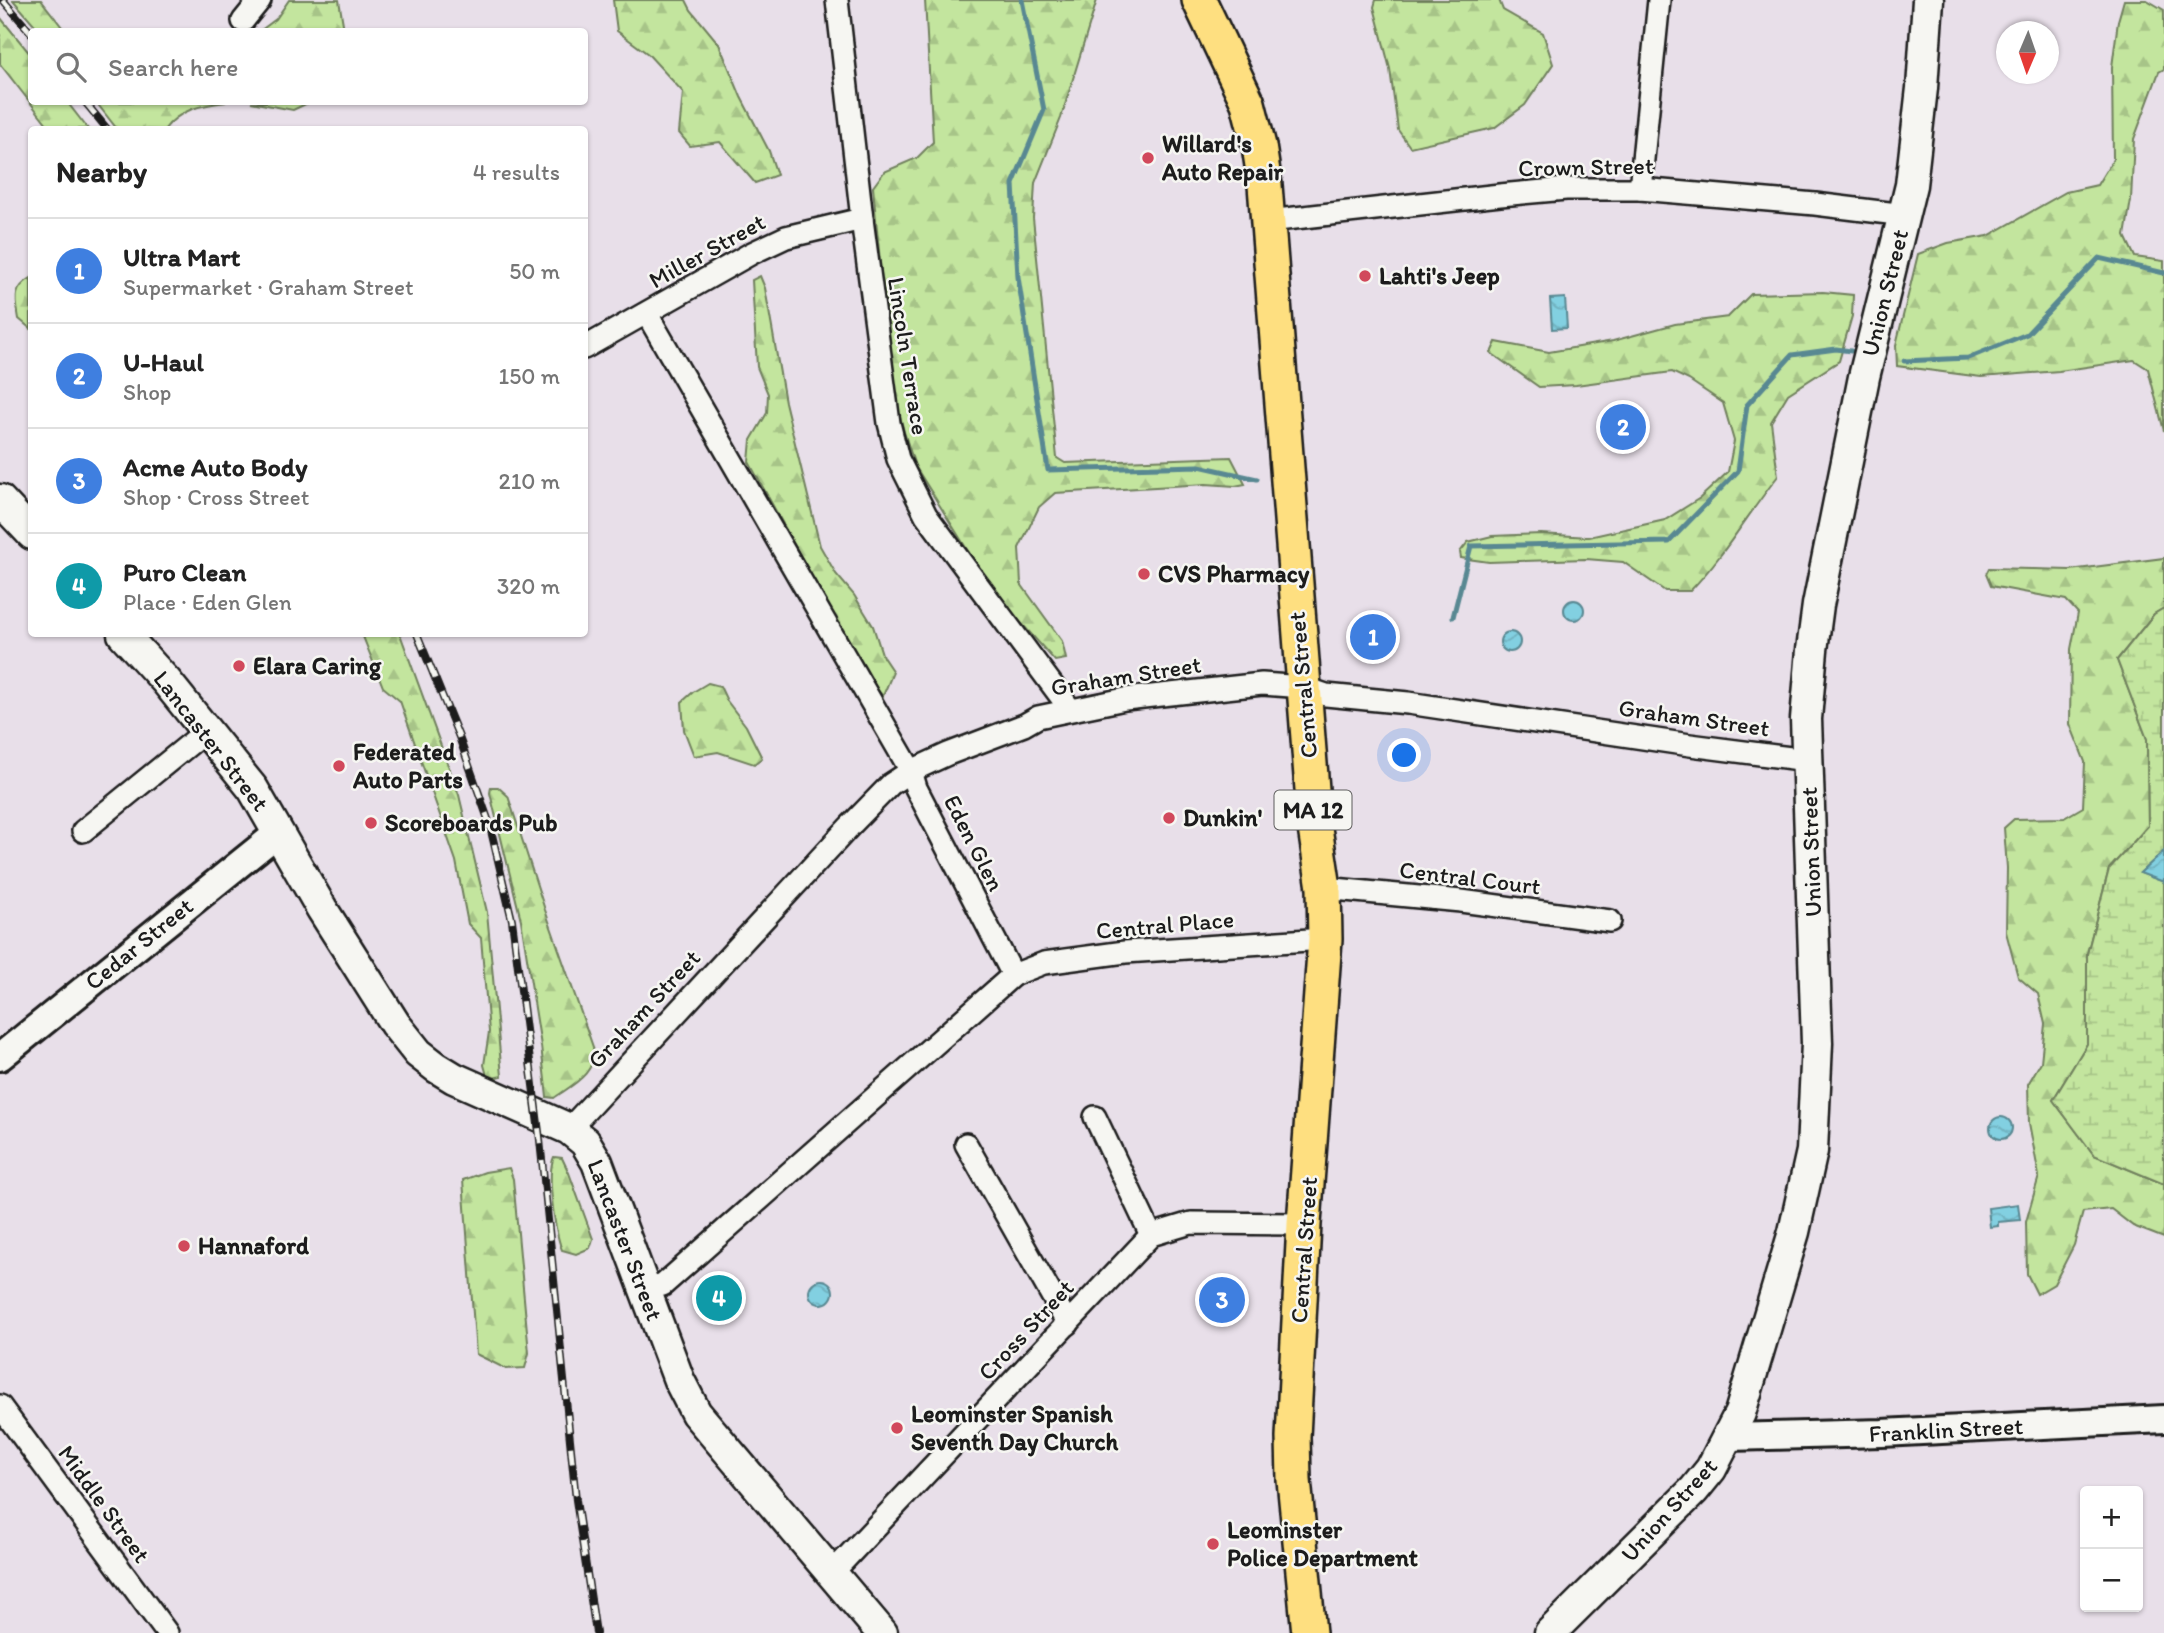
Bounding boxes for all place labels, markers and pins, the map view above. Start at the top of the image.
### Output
place label: Willard's Auto Repair [1161,129,1284,187]
marker: Willard's Auto Repair [1140,150,1156,166]
place label: Lahti's Jeep [1379,261,1500,291]
marker: Lahti's Jeep [1357,268,1373,284]
pin: 2 [1600,401,1646,453]
place label: CVS Pharmacy [1158,559,1310,589]
marker: CVS Pharmacy [1136,566,1152,582]
pin: 1 [1350,611,1396,663]
place label: Elara Caring [253,651,382,681]
marker: Elara Caring [231,658,247,674]
place label: Federated Auto Parts [352,737,463,794]
marker: Federated Auto Parts [331,758,347,774]
place label: Dunkin' [1183,803,1262,832]
place label: Scoreboards Pub [385,808,558,837]
marker: Dunkin' [1161,810,1177,826]
marker: Scoreboards Pub [363,815,379,831]
place label: Hannaford [198,1231,309,1260]
marker: Hannaford [176,1238,192,1254]
pin: 4 [696,1272,742,1324]
pin: 3 [1199,1274,1245,1326]
place label: Leominster Spanish Seventh Day Church [911,1399,1118,1457]
marker: Leominster Spanish Seventh Day Church [889,1420,905,1436]
place label: Leominster Police Department [1227,1515,1418,1573]
marker: Leominster Police Department [1205,1536,1221,1552]

